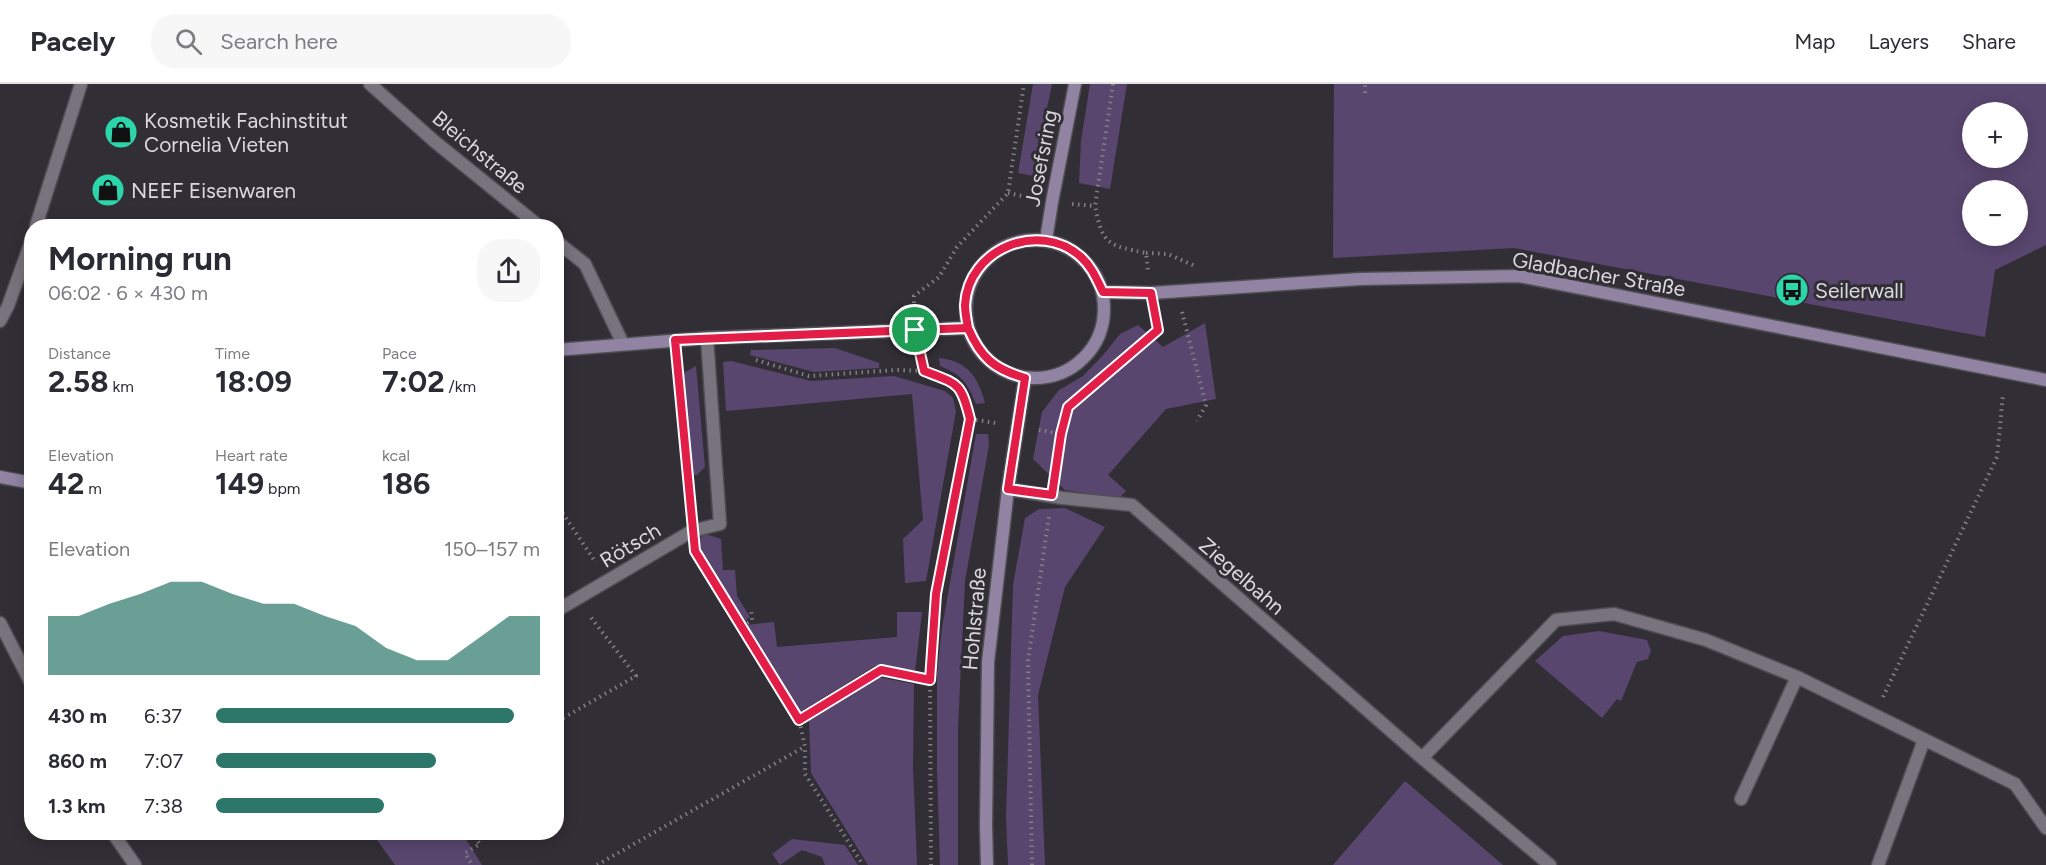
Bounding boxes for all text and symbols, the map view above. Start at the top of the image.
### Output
search box [151,14,571,68]
text: Pacely [30,24,115,58]
icon: search [172,25,205,58]
text: Search here [220,28,338,55]
text: Map [1795,29,1835,54]
text: Layers [1868,29,1929,54]
text: Share [1962,29,2016,54]
map controls [1962,102,2028,246]
button: + [1962,102,2028,168]
street label: Bleichstraße [428,105,532,199]
place label: Kosmetik Fachinstitut Cornelia Vieten [144,108,348,157]
street label: Josefsring [1019,108,1063,208]
shop icon: Kosmetik Fachinstitut Cornelia Vieten [103,114,139,150]
shop icon: NEEF Eisenwaren [90,172,126,208]
place label: NEEF Eisenwaren [131,178,296,203]
button: − [1962,180,2028,246]
text: Morning run [48,239,232,278]
button: share [477,239,540,302]
street label: Gladbacher Straße [1510,246,1688,302]
bus stop icon: Seilerwall [1774,272,1810,308]
place label: Seilerwall [1815,278,1904,303]
text: 06:02 · 6 × 430 m [48,281,208,305]
pin [889,304,940,355]
icon: arrive [898,313,931,346]
text: Distance [48,344,111,363]
text: Time [215,344,250,363]
text: Pace [382,344,417,363]
text: 2.58 [48,363,109,400]
text: 18:09 [215,363,292,400]
text: 7:02 [382,363,445,400]
text: km [109,377,134,396]
text: /km [445,377,476,396]
text: Elevation [48,446,114,465]
text: Heart rate [215,446,288,465]
text: kcal [382,446,410,465]
text: 42 [48,465,84,502]
text: 149 [215,465,264,502]
text: 186 [382,465,430,502]
text: m [84,479,102,498]
text: bpm [264,479,300,498]
street label: Rötsch [595,517,665,573]
street label: Ziegelbahn [1194,532,1290,620]
text: Elevation [48,537,130,561]
text: 150–157 m [444,537,540,561]
street label: Hohlstraße [957,567,991,671]
text: 430 m [48,704,107,728]
text: 6:37 [144,704,182,728]
text: 860 m [48,749,107,773]
text: 7:07 [144,749,183,773]
text: 1.3 km [48,794,105,818]
text: 7:38 [144,794,183,818]

